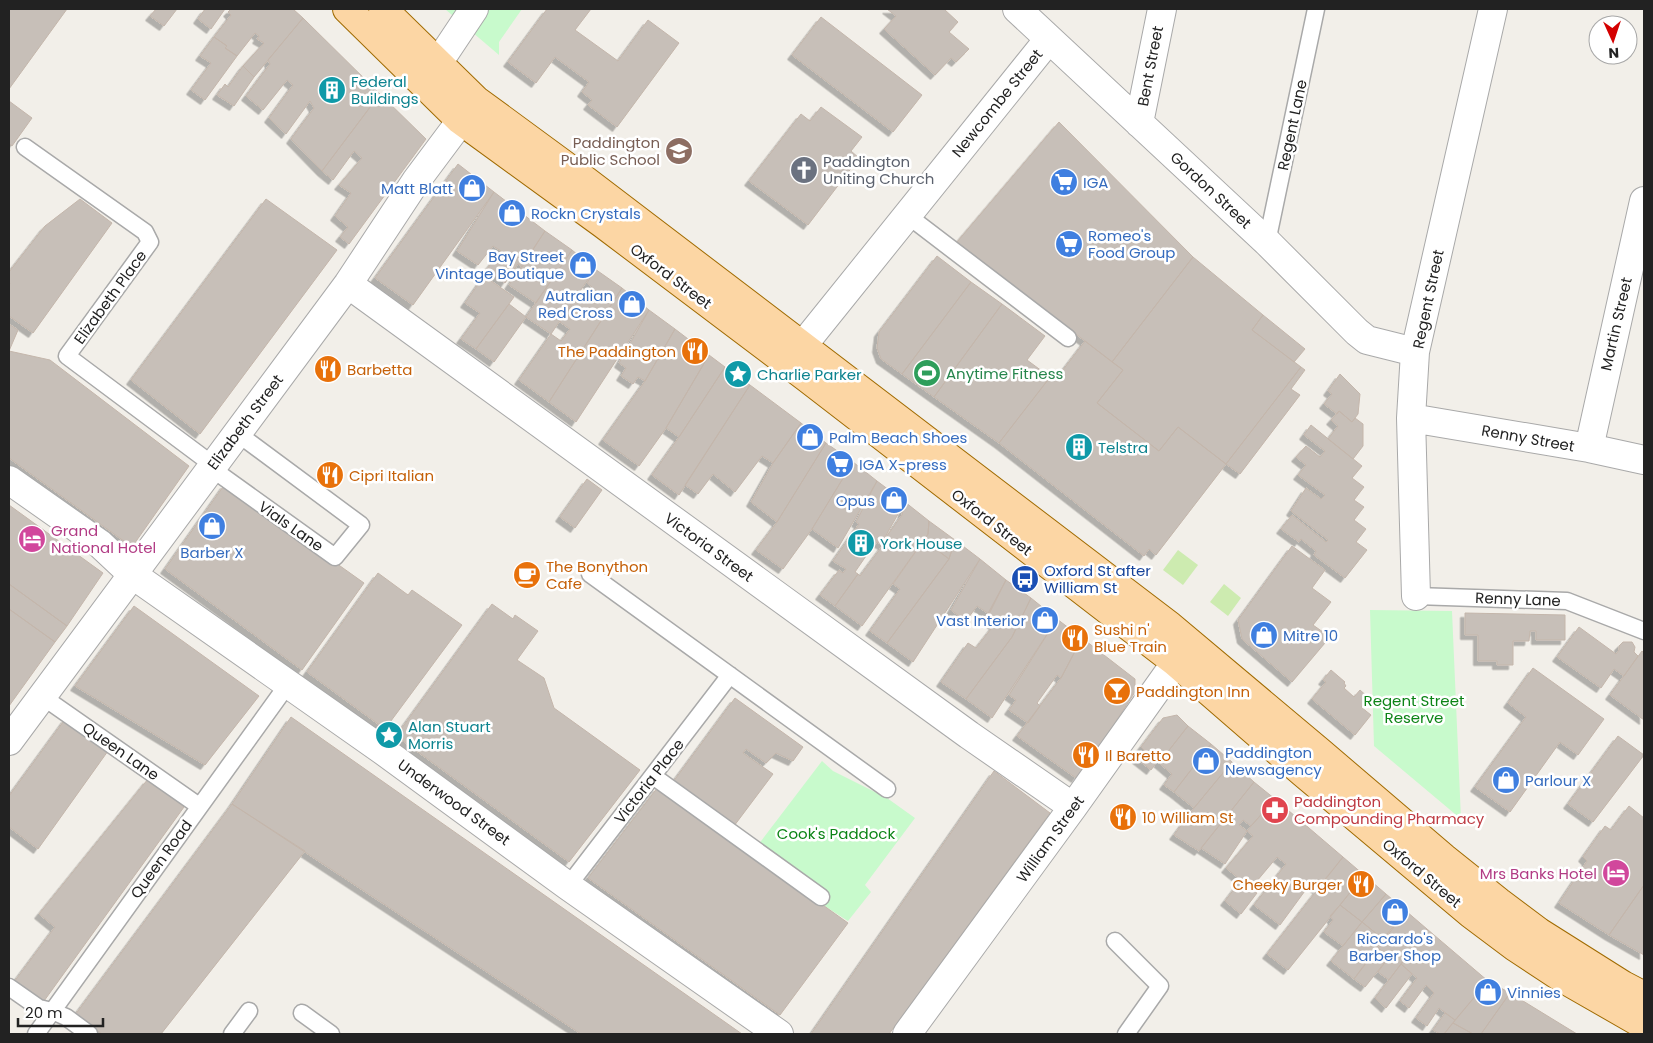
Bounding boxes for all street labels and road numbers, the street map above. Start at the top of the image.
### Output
street label: Bent Street [1132,24,1168,108]
street label: Newcombe Street [947,44,1047,162]
street label: Regent Lane [1272,78,1312,172]
street label: Gordon Street [1166,147,1256,233]
street label: Oxford Street [626,238,716,314]
street label: Elizabeth Place [69,246,151,348]
street label: Regent Street [1407,247,1449,351]
street label: Martin Street [1595,275,1637,373]
street label: Elizabeth Street [202,370,288,474]
street label: Renny Street [1480,419,1576,457]
street label: Oxford Street [947,484,1037,560]
street label: Vials Lane [254,496,328,556]
street label: Victoria Street [660,508,758,586]
street label: Renny Lane [1475,587,1561,611]
street label: Queen Lane [78,717,164,785]
street label: Victoria Place [609,734,689,828]
street label: Underwood Street [393,754,515,850]
street label: William Street [1011,791,1089,887]
street label: Queen Road [125,815,197,903]
street label: Oxford Street [1378,834,1466,912]

